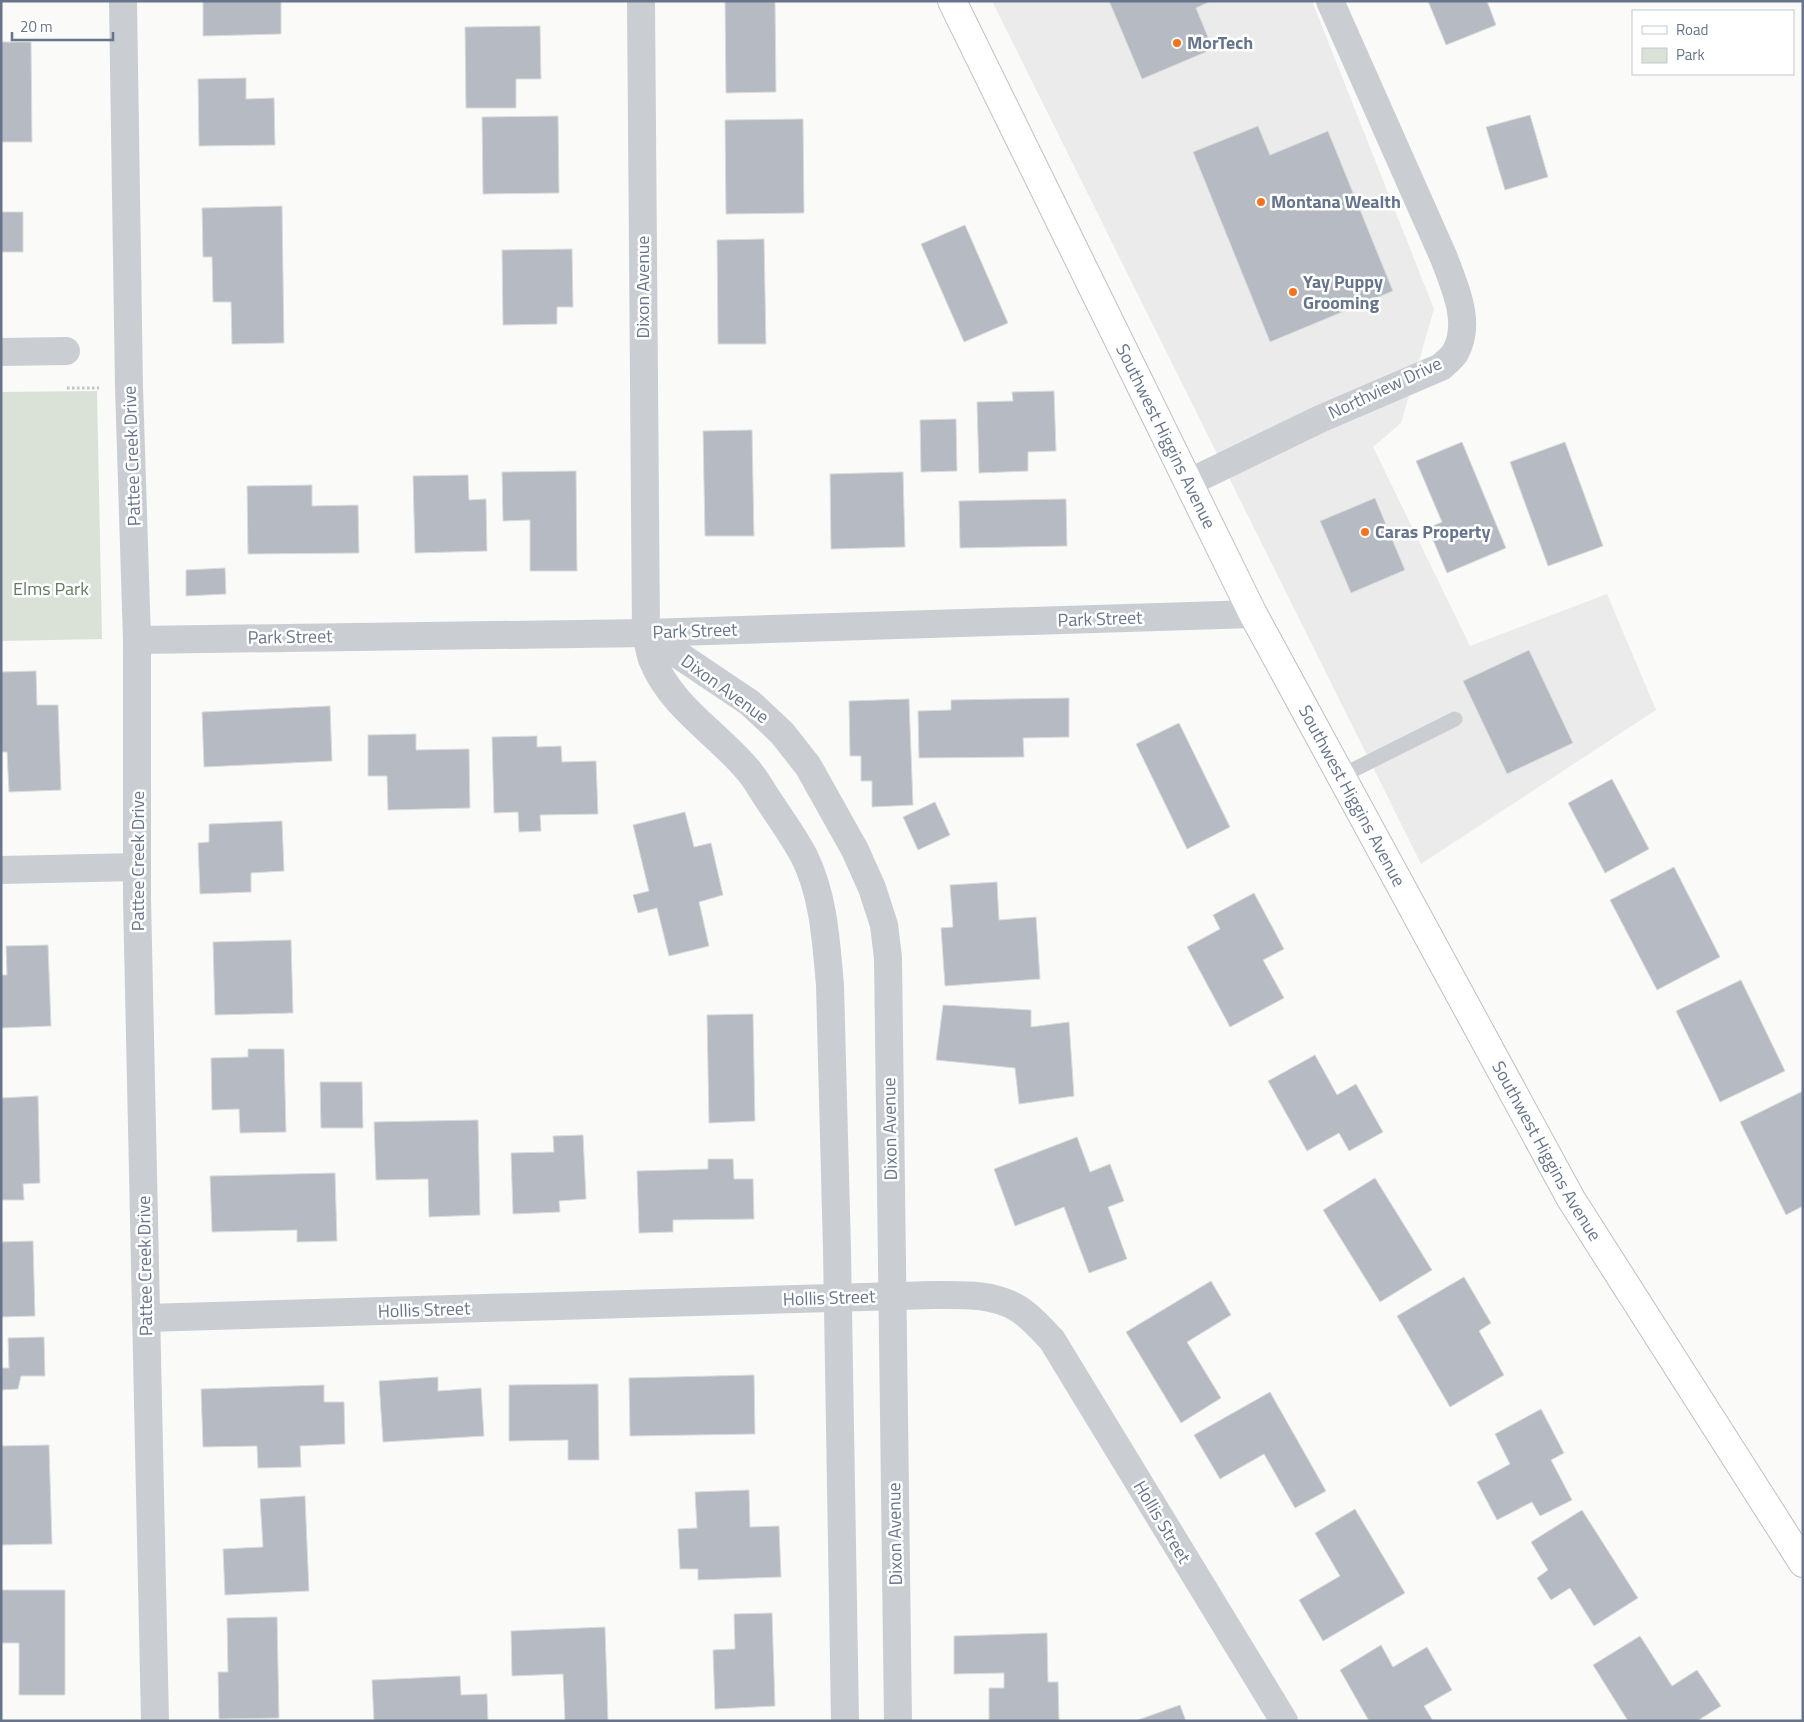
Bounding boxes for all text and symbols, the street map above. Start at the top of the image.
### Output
scale bar [12,10,114,42]
legend [1632,10,1794,75]
text: 20 m [20,15,53,38]
text: Road [1676,18,1708,41]
place label: MorTech [1187,29,1253,56]
marker: MorTech [1171,37,1183,49]
text: Park [1676,43,1705,66]
place label: Montana Wealth [1271,188,1401,215]
marker: Montana Wealth [1255,196,1267,208]
street label: Dixon Avenue [629,236,656,338]
place label: Yay Puppy Grooming [1303,268,1383,316]
marker: Yay Puppy Grooming [1287,286,1299,298]
street label: Southwest Higgins Avenue [1109,339,1223,533]
street label: Northview Drive [1324,349,1446,426]
street label: Pattee Creek Drive [116,385,147,527]
place label: Caras Property [1375,518,1490,545]
marker: Caras Property [1359,526,1371,538]
park label: Elms Park [13,575,89,602]
street label: Park Street [1057,604,1144,633]
street label: Park Street [652,616,739,645]
street label: Park Street [247,622,333,651]
street label: Dixon Avenue [676,647,775,730]
street label: Southwest Higgins Avenue [1292,700,1413,891]
street label: Pattee Creek Drive [124,791,151,931]
street label: Southwest Higgins Avenue [1485,1056,1608,1246]
street label: Dixon Avenue [875,1077,904,1181]
street label: Pattee Creek Drive [130,1196,159,1336]
street label: Hollis Street [782,1282,876,1313]
street label: Hollis Street [377,1294,471,1325]
street label: Hollis Street [1127,1475,1198,1569]
street label: Dixon Avenue [880,1482,909,1586]

